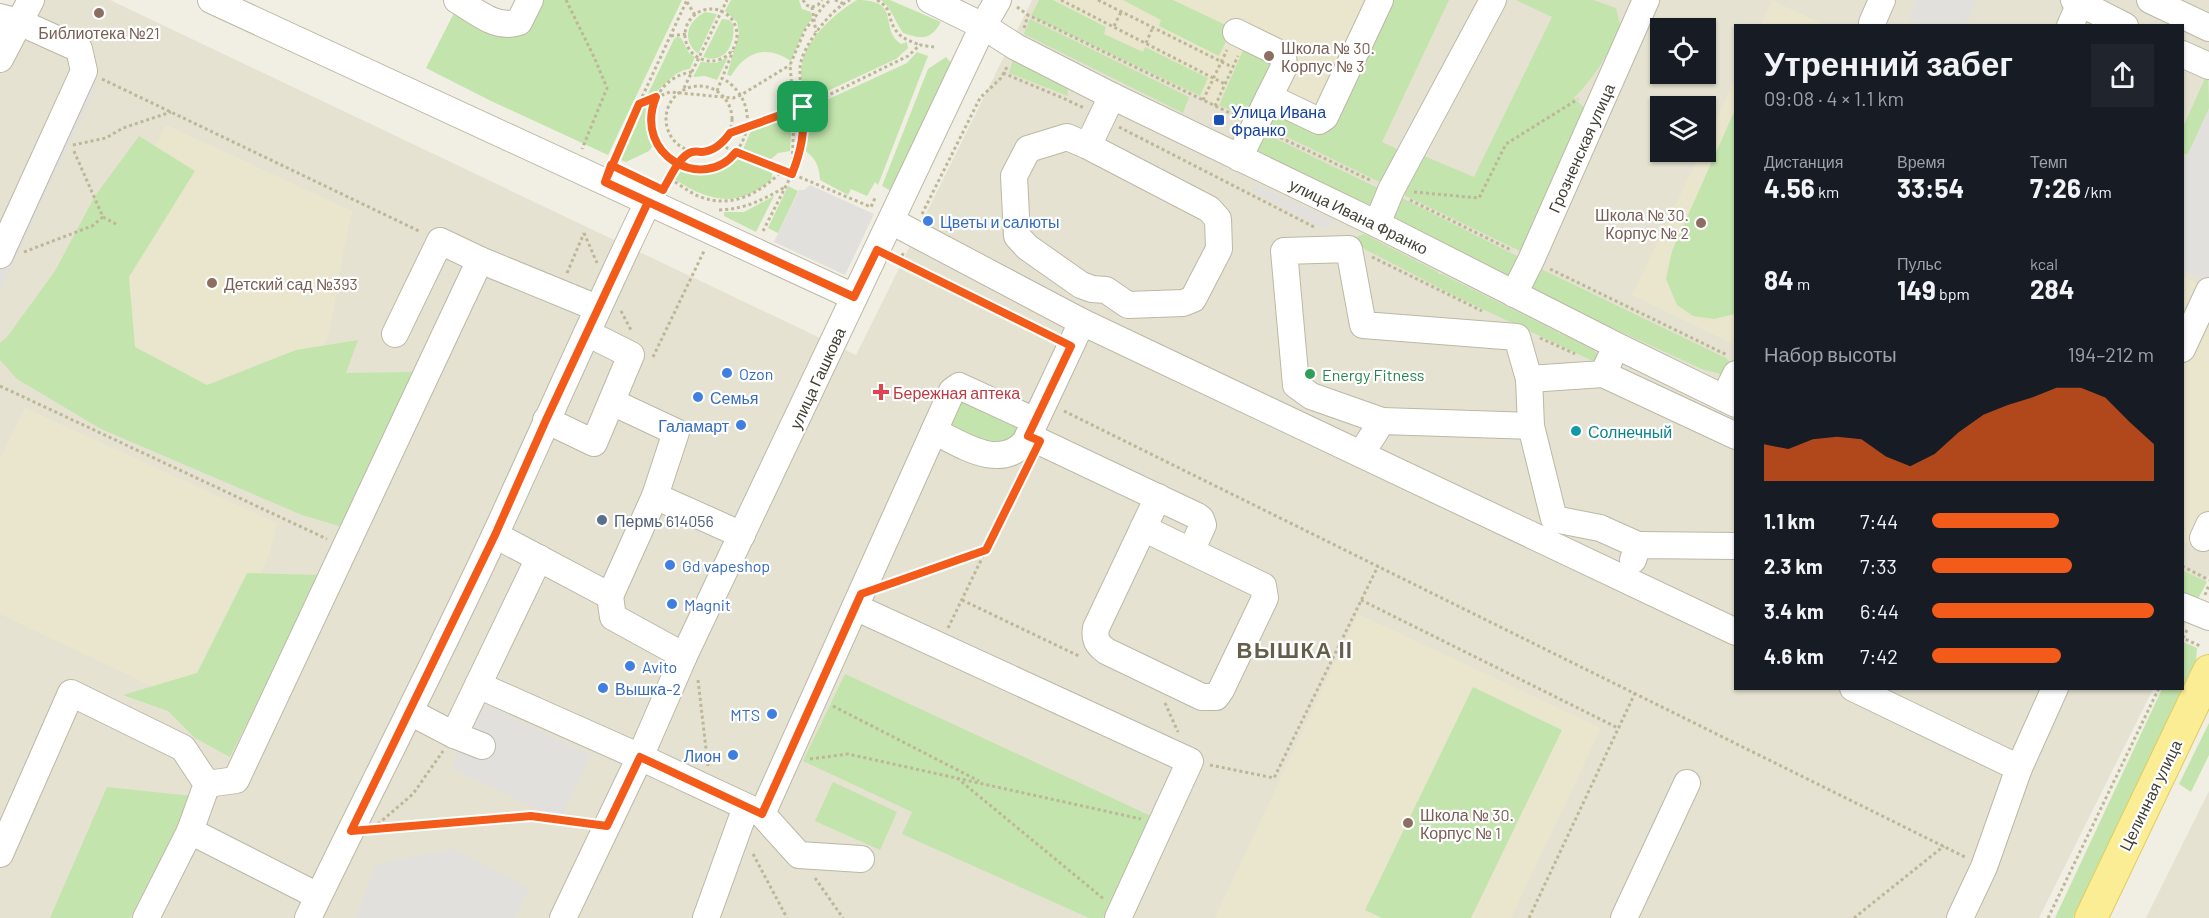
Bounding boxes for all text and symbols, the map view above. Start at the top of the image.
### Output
marker: Библиотека №21 [92,6,106,20]
map controls [1650,18,1716,162]
button: locate [1650,18,1716,84]
place label: Библиотека №21 [38,23,160,42]
place label: Школа № 30. Корпус № 3 [1281,38,1375,75]
text: Утренний забег [1764,43,2013,83]
button: share [2091,44,2154,107]
marker: Школа № 30. Корпус № 3 [1262,49,1276,63]
street label: Грозненская улица [1544,80,1618,216]
pin [777,81,828,132]
text: 09:08 · 4 × 1.1 km [1764,86,1904,110]
icon: arrive [786,90,819,123]
button: layers [1650,96,1716,162]
place label: Улица Ивана Франко [1231,102,1326,139]
marker: Улица Ивана Франко [1212,113,1226,127]
text: Дистанция [1764,152,1843,171]
text: Время [1897,152,1945,171]
text: Темп [2030,152,2067,171]
text: 4.56 [1764,172,1815,203]
text: 33:54 [1897,172,1964,203]
text: 7:26 [2030,172,2081,203]
street label: улица Ивана Франко [1287,174,1431,258]
text: km [1815,182,1839,201]
text: /km [2081,182,2112,201]
place label: Школа № 30. Корпус № 2 [1595,205,1689,242]
place label: Цветы и салюты [940,212,1059,231]
marker: Цветы и салюты [921,214,935,228]
marker: Школа № 30. Корпус № 2 [1694,216,1708,230]
text: Пульс [1897,254,1942,273]
text: kcal [2030,254,2058,273]
text: 84 [1764,264,1794,295]
text: 284 [2030,273,2074,304]
place label: Детский сад №393 [224,274,358,293]
text: m [1794,274,1810,293]
text: 149 [1897,274,1936,305]
marker: Детский сад №393 [205,276,219,290]
text: bpm [1936,284,1970,303]
street label: улица Гашкова [785,324,849,432]
text: Набор высоты [1764,342,1897,366]
text: 194–212 m [2068,342,2154,366]
place label: Ozon [739,364,773,383]
place label: Energy Fitness [1322,365,1425,384]
marker: Ozon [720,366,734,380]
marker: Energy Fitness [1303,367,1317,381]
place label: Бережная аптека [893,383,1020,402]
marker: Бережная аптека [874,385,888,399]
place label: Семья [710,388,758,407]
marker: Семья [691,390,705,404]
place label: Галамарт [658,416,730,435]
marker: Галамарт [734,418,748,432]
place label: Солнечный [1588,422,1672,441]
marker: Солнечный [1569,424,1583,438]
text: 1.1 km [1764,509,1815,533]
text: 7:44 [1860,509,1898,533]
place label: Пермь 614056 [614,511,714,530]
marker: Пермь 614056 [595,513,609,527]
text: 2.3 km [1764,554,1823,578]
text: 7:33 [1860,554,1897,578]
place label: Gd vapeshop [682,556,770,575]
marker: Gd vapeshop [663,558,677,572]
place label: Magnit [684,595,731,614]
marker: Magnit [665,597,679,611]
text: 3.4 km [1764,599,1824,623]
text: 6:44 [1860,599,1899,623]
district label: ВЫШКА II [1237,636,1353,662]
text: 4.6 km [1764,644,1824,668]
text: 7:42 [1860,644,1898,668]
place label: Avito [642,657,677,676]
marker: Avito [623,659,637,673]
place label: Вышка-2 [615,679,681,698]
marker: Вышка-2 [596,681,610,695]
place label: MTS [730,705,760,724]
marker: MTS [765,707,779,721]
street label: Целинная улица [2115,736,2185,853]
place label: Лион [684,746,721,765]
marker: Лион [726,748,740,762]
place label: Школа № 30. Корпус № 1 [1420,805,1514,842]
marker: Школа № 30. Корпус № 1 [1401,816,1415,830]

